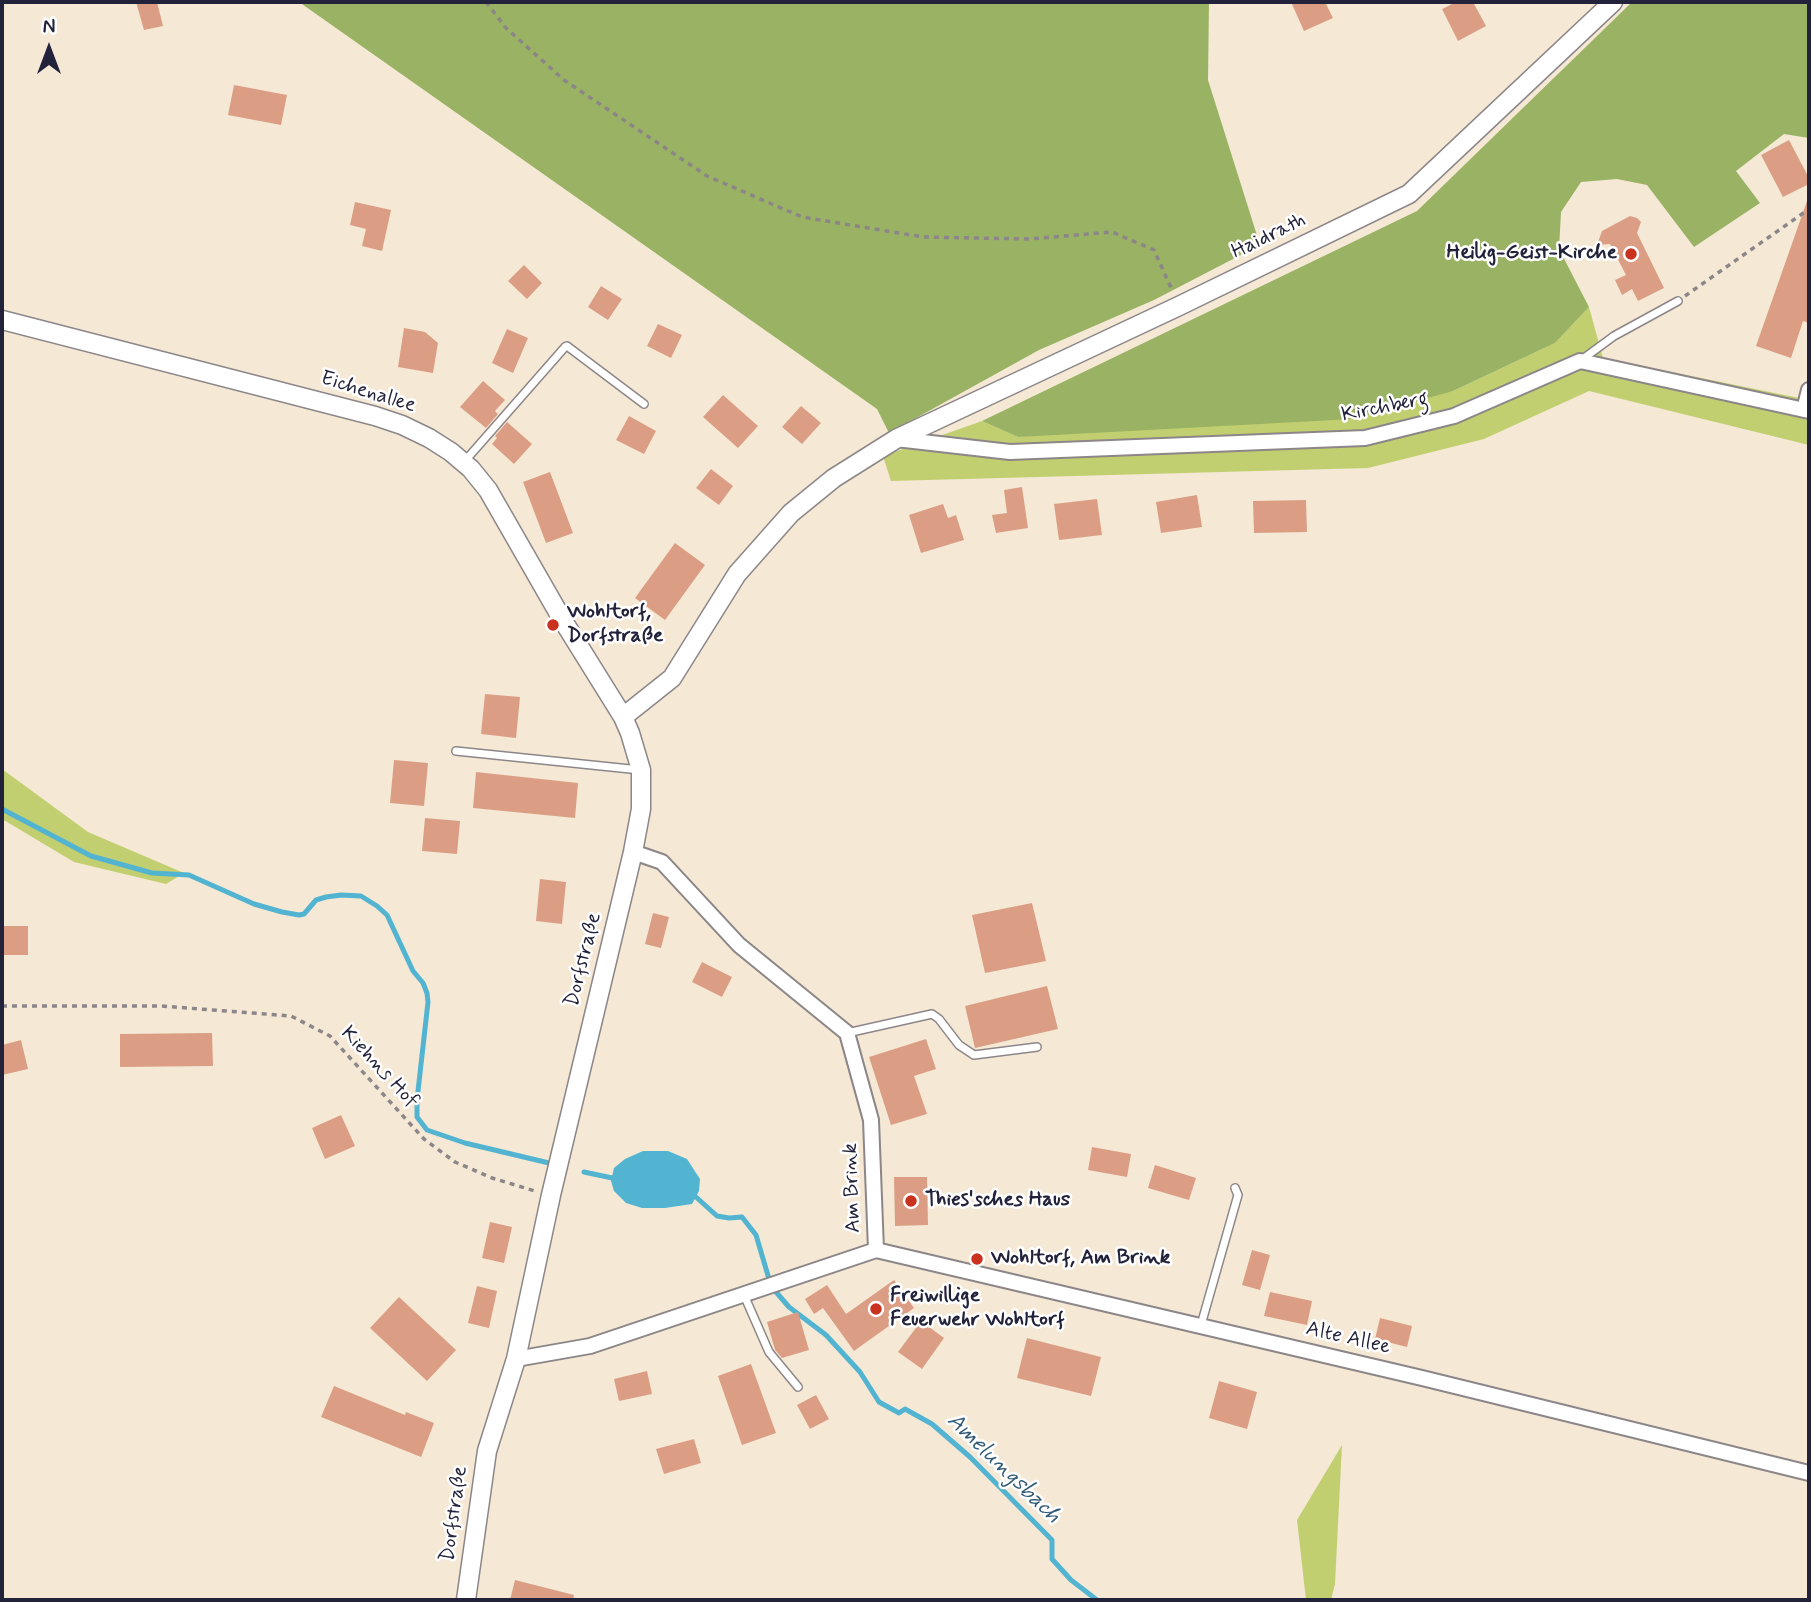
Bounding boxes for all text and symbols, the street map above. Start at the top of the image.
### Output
north arrow [14,14,84,84]
text: N [43,15,55,40]
street label: Haidrath [1228,208,1310,266]
place label: Heilig-Geist-Kirche [1447,241,1617,267]
marker: Heilig-Geist-Kirche [1623,246,1639,262]
street label: Eichenallee [317,367,419,419]
street label: Kirchberg [1339,387,1431,429]
place label: Wohltorf, Dorfstraße [567,600,663,650]
marker: Wohltorf, Dorfstraße [545,617,561,633]
street label: Dorfstraße [560,910,608,1010]
street label: Kiehns Hof [335,1022,423,1114]
street label: Am Brink [839,1143,867,1233]
place label: Thies'sches Haus [925,1188,1070,1214]
marker: Thies'sches Haus [903,1193,919,1209]
place label: Wohltorf, Am Brink [991,1246,1170,1272]
marker: Wohltorf, Am Brink [969,1251,985,1267]
place label: Freiwillige Feuerwehr Wohltorf [890,1284,1065,1334]
marker: Freiwillige Feuerwehr Wohltorf [868,1301,884,1317]
street label: Alte Allee [1303,1317,1393,1361]
water label: Amelungsbach [940,1408,1066,1530]
street label: Dorfstraße [436,1465,474,1563]

